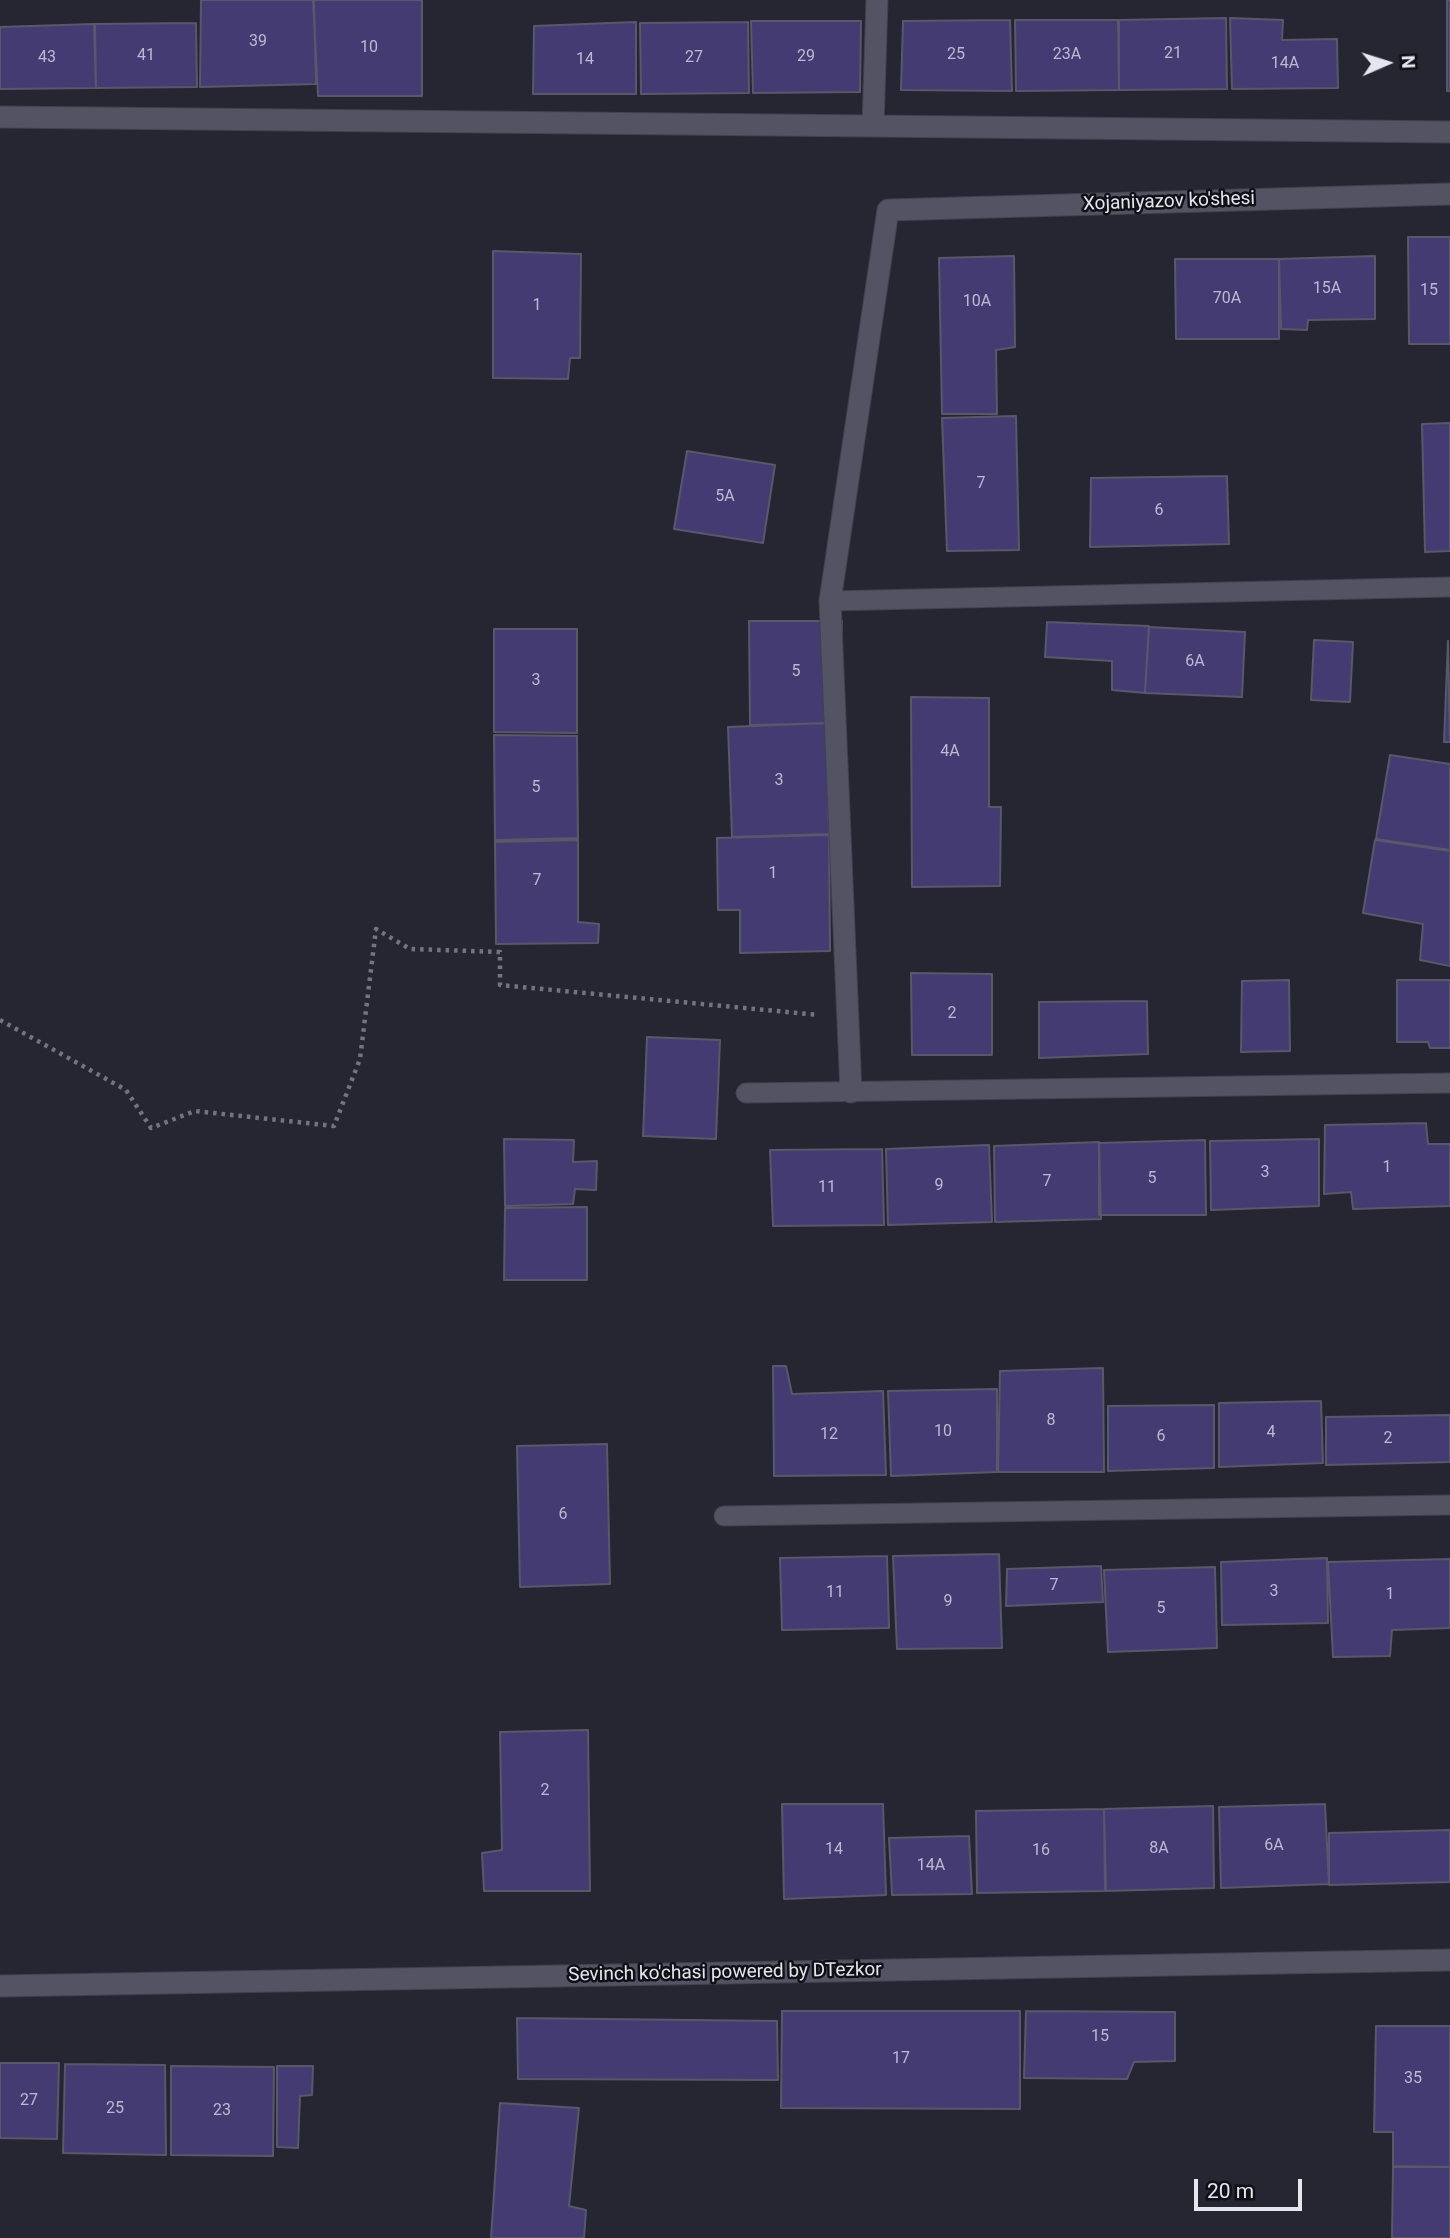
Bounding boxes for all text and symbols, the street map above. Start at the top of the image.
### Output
north arrow [1352,28,1422,98]
house number: 39 [249,32,267,52]
house number: 10 [360,38,378,58]
house number: 21 [1164,44,1182,64]
house number: 25 [947,45,965,65]
house number: 23A [1053,45,1081,65]
house number: 41 [137,46,155,66]
house number: 29 [797,47,815,67]
house number: 43 [38,48,56,68]
house number: 27 [685,48,703,68]
house number: 14 [576,50,594,70]
house number: 14A [1271,54,1299,74]
text: N [1397,55,1420,69]
street label: Xojaniyazov ko'shesi [1083,188,1255,216]
house number: 15A [1313,279,1341,299]
house number: 15 [1420,281,1438,301]
house number: 70A [1213,289,1241,309]
house number: 10A [963,292,991,312]
house number: 1 [533,296,541,316]
house number: 7 [977,474,985,494]
house number: 5A [715,487,735,507]
house number: 6 [1155,501,1163,521]
house number: 6A [1185,652,1205,672]
house number: 5 [792,662,800,682]
house number: 3 [532,671,540,691]
house number: 4A [940,742,960,762]
house number: 3 [775,771,783,791]
house number: 5 [532,778,540,798]
house number: 1 [769,864,777,884]
house number: 7 [533,871,541,891]
house number: 2 [948,1004,956,1024]
house number: 1 [1383,1158,1391,1178]
house number: 3 [1261,1163,1269,1183]
house number: 5 [1148,1169,1156,1189]
house number: 7 [1043,1172,1051,1192]
house number: 9 [935,1176,943,1196]
house number: 11 [818,1178,836,1198]
house number: 8 [1047,1411,1055,1431]
house number: 10 [934,1422,952,1442]
house number: 4 [1267,1423,1275,1443]
house number: 12 [820,1425,838,1445]
house number: 6 [1157,1427,1165,1447]
house number: 2 [1384,1429,1392,1449]
house number: 6 [559,1505,567,1525]
house number: 7 [1050,1576,1058,1596]
house number: 3 [1270,1582,1278,1602]
house number: 11 [826,1583,844,1603]
house number: 1 [1386,1585,1394,1605]
house number: 9 [944,1592,952,1612]
house number: 5 [1157,1599,1165,1619]
house number: 2 [541,1781,549,1801]
house number: 6A [1264,1836,1284,1856]
house number: 8A [1149,1839,1169,1859]
house number: 14 [825,1840,843,1860]
house number: 16 [1032,1841,1050,1861]
house number: 14A [917,1856,945,1876]
street label: Sevinch ko'chasi powered by DTezkor [568,1959,882,1987]
house number: 15 [1091,2027,1109,2047]
house number: 17 [892,2049,910,2069]
house number: 35 [1404,2069,1422,2089]
house number: 27 [20,2091,38,2111]
house number: 25 [106,2099,124,2119]
house number: 23 [213,2101,231,2121]
scale bar [1198,2164,1306,2208]
text: 20 m [1207,2179,1254,2203]

